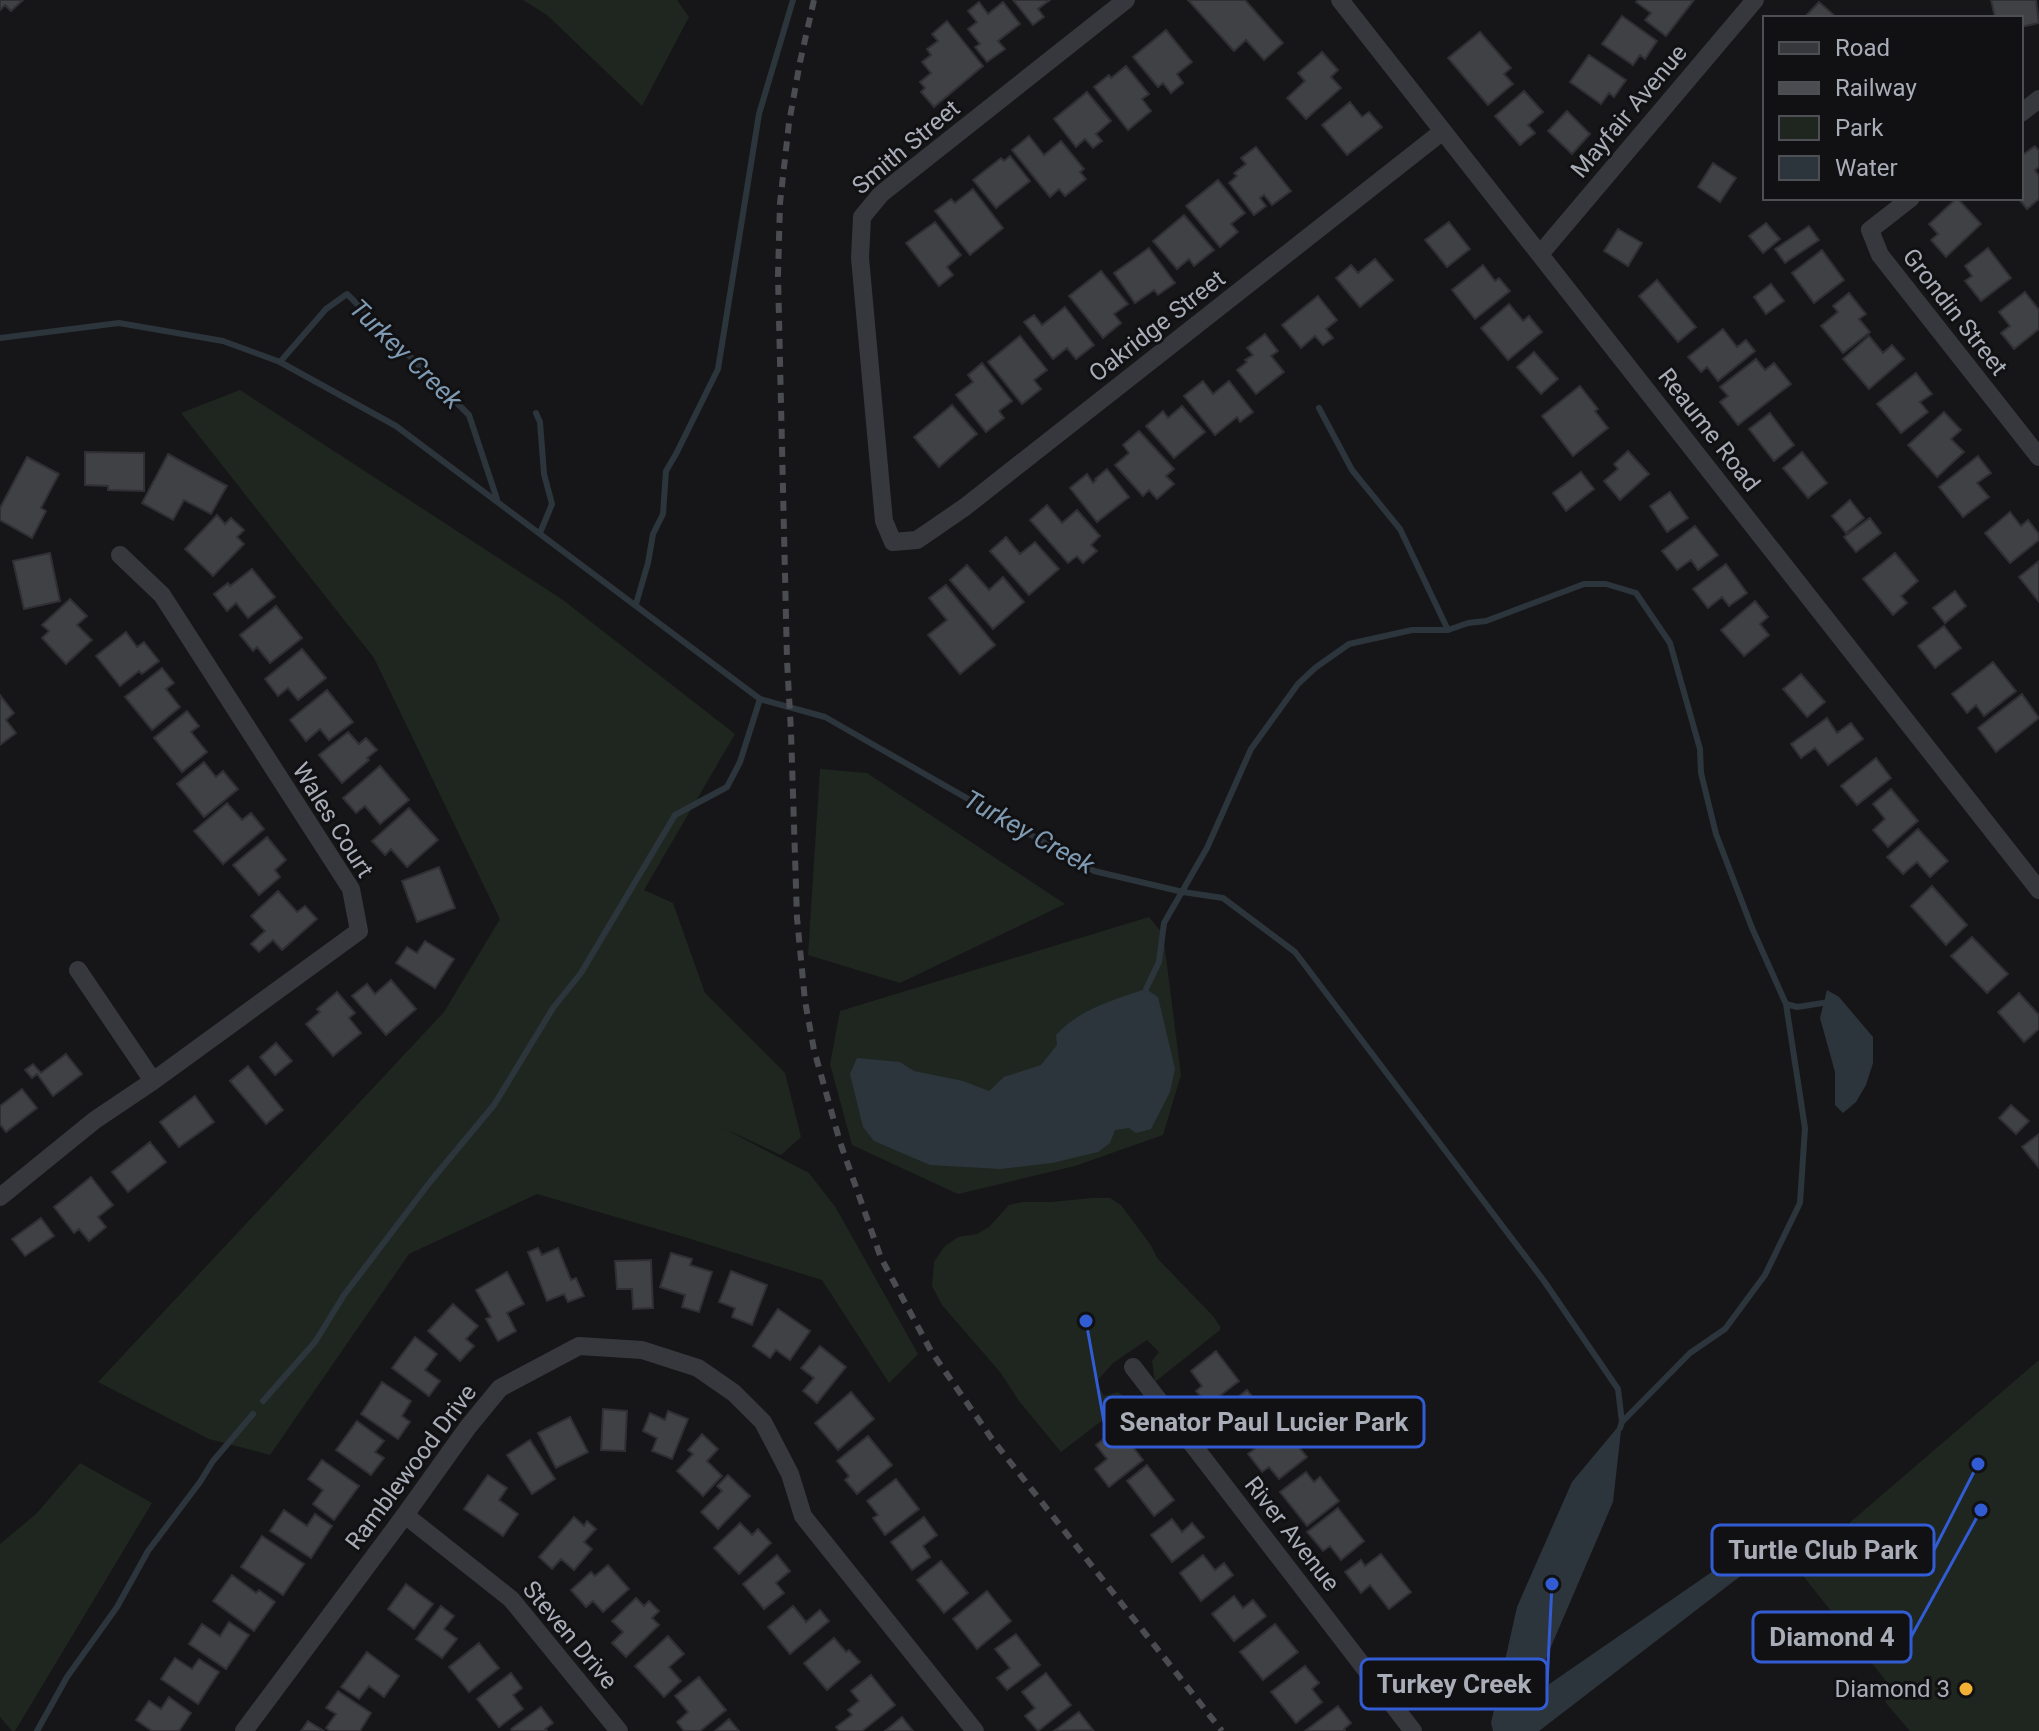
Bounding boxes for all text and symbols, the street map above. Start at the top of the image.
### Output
legend [1763,16,2023,200]
text: Road [1835,34,1890,62]
street label: Mayfair Avenue [1565,39,1693,183]
text: Railway [1835,74,1917,102]
street label: Smith Street [847,94,965,200]
text: Park [1835,114,1884,142]
text: Water [1835,154,1898,182]
street label: Grondin Street [1897,243,2013,381]
street label: Oakridge Street [1083,264,1231,388]
water label: Turkey Creek [344,293,469,416]
street label: Reaume Road [1652,363,1766,497]
street label: Wales Court [287,757,379,883]
water label: Turkey Creek [959,784,1101,881]
street label: Ramblewood Drive [340,1379,482,1555]
callout: Senator Paul Lucier Park [1104,1397,1424,1447]
text: Senator Paul Lucier Park [1120,1407,1410,1437]
street label: River Avenue [1239,1471,1345,1597]
callout: Turtle Club Park [1712,1525,1934,1575]
text: Turtle Club Park [1728,1535,1919,1565]
street label: Steven Drive [517,1575,623,1695]
callout: Diamond 4 [1753,1612,1911,1662]
text: Diamond 4 [1769,1622,1895,1652]
callout: Turkey Creek [1361,1659,1547,1709]
text: Turkey Creek [1377,1669,1532,1699]
place label: Diamond 3 [1834,1675,1950,1703]
marker: Diamond 3 [1957,1680,1975,1698]

